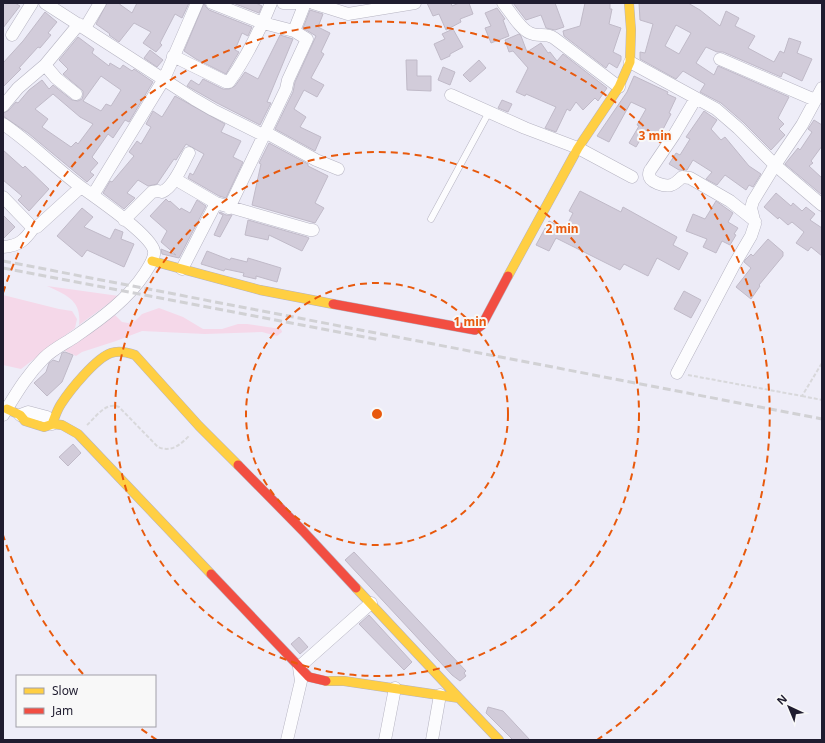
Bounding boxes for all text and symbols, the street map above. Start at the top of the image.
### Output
text: 3 min [638,127,672,144]
text: 2 min [545,220,579,237]
text: 1 min [453,313,487,330]
centre of rings [370,407,384,421]
legend [16,675,156,727]
text: Slow [52,682,79,699]
north arrow [769,687,809,727]
text: N [773,691,790,708]
text: Jam [51,702,73,719]

